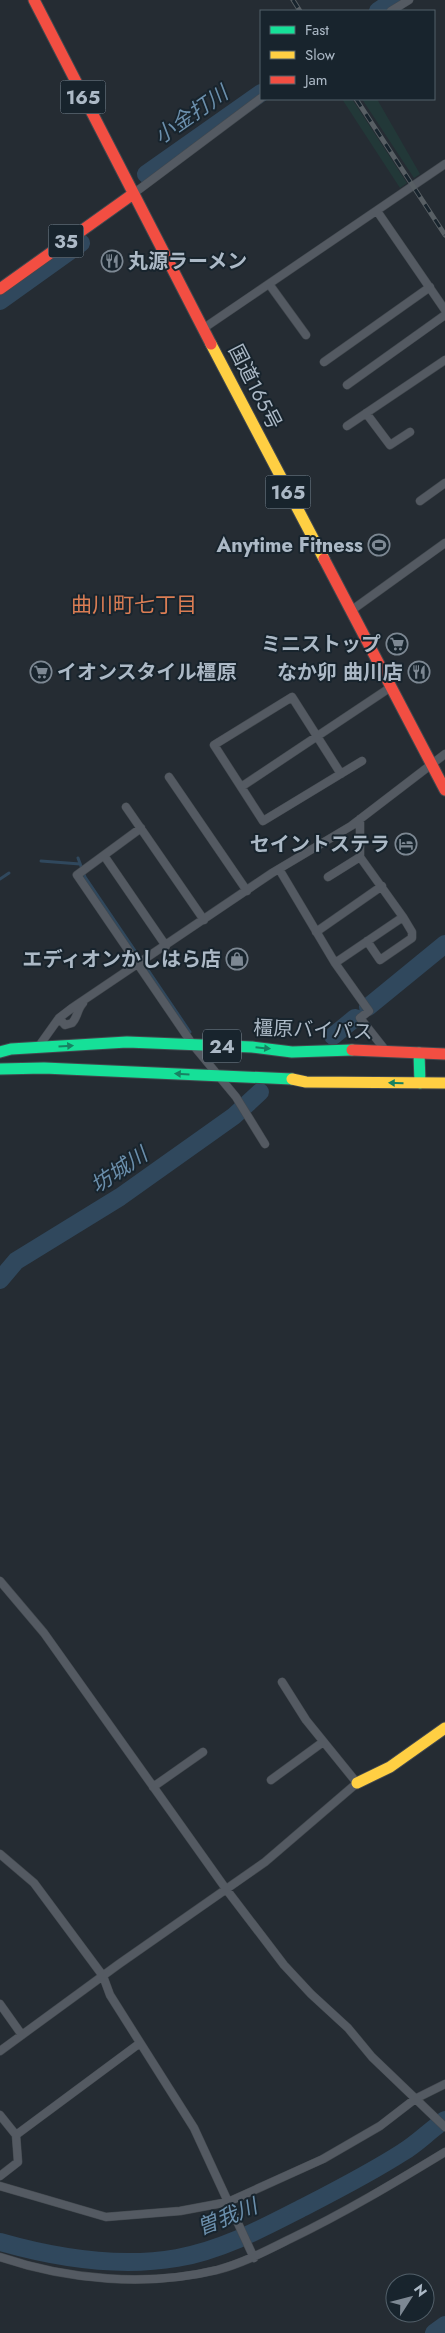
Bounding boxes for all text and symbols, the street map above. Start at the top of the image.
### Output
legend [260,10,435,100]
text: Fast [305,19,329,41]
text: Slow [305,44,336,66]
text: Jam [303,69,328,91]
water label: 小金打川 [148,77,236,151]
road number: 165 [61,80,106,114]
road number: 35 [48,225,84,258]
place label: 丸源ラーメン [128,247,247,276]
restaurant icon: 丸源ラーメン [100,249,124,273]
street label: 国道165号 [221,340,289,434]
road number: 165 [266,476,310,508]
place label: Anytime Fitness [216,531,363,560]
sports icon: Anytime Fitness [367,533,391,557]
district label: 曲川町七丁目 [71,590,197,620]
place label: ミニストップ [261,630,381,659]
supermarket icon: ミニストップ [385,632,409,656]
place label: イオンスタイル橿原 [57,658,237,687]
place label: なか卯 曲川店 [277,658,403,687]
supermarket icon: イオンスタイル橿原 [29,660,53,684]
restaurant icon: なか卯 曲川店 [407,660,431,684]
place label: セイントステラ [250,830,390,859]
hotel icon: セイントステラ [394,832,418,856]
place label: エディオンかしはら店 [22,945,221,974]
shop icon: エディオンかしはら店 [225,947,249,971]
street label: 橿原バイパス [253,1013,373,1047]
road number: 24 [203,1030,241,1062]
one-way arrow [58,1042,74,1050]
one-way arrow [255,1045,271,1053]
one-way arrow [174,1070,190,1078]
one-way arrow [388,1079,404,1087]
water label: 坊城川 [84,1139,155,1200]
water label: 曽我川 [192,2191,264,2243]
north arrow [385,2273,435,2323]
text: N [409,2280,432,2301]

